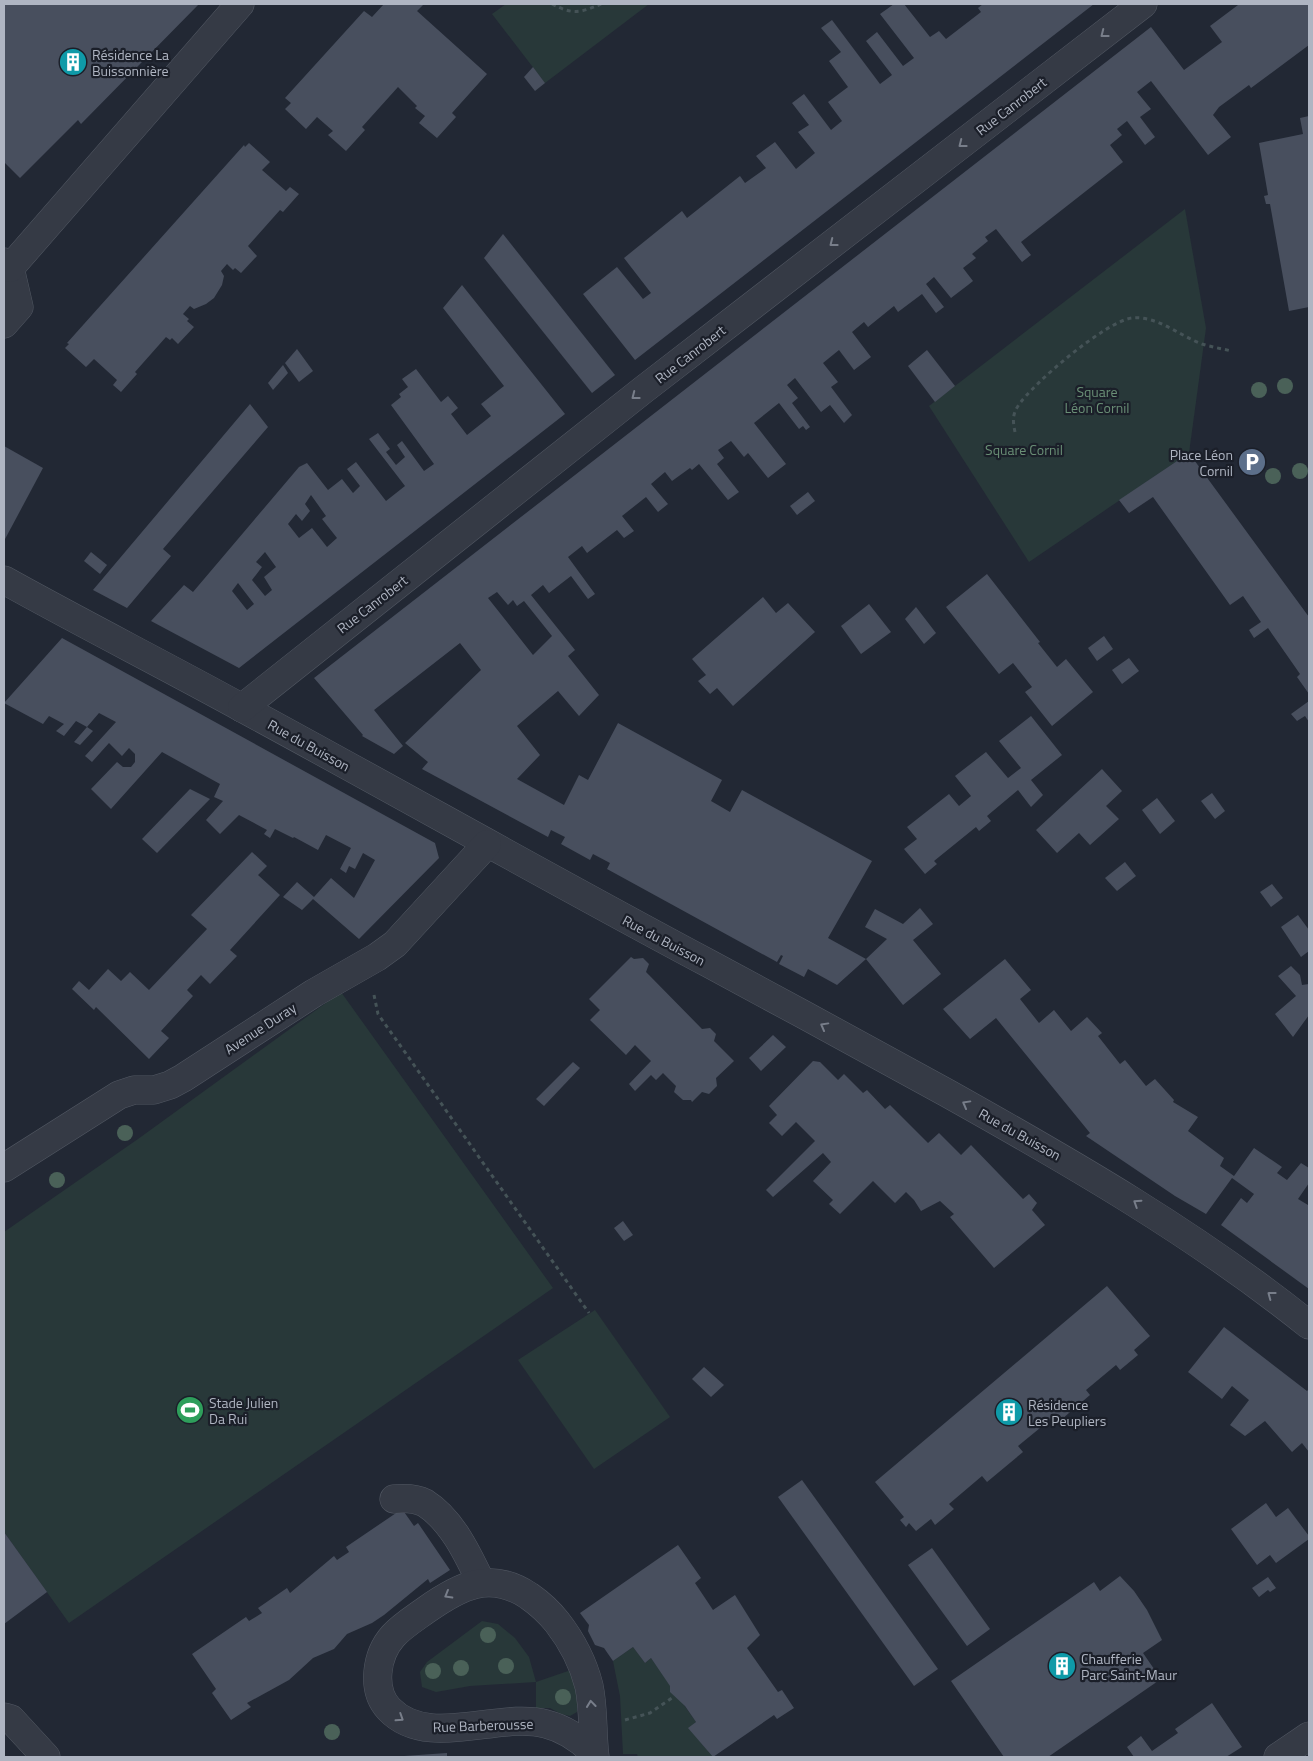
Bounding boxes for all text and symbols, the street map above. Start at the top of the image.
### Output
one-way arrow [1101,28,1110,36]
place label: Résidence La Buissonnière [92,44,169,81]
building icon: Résidence La Buissonnière [58,47,88,77]
street label: Rue Canrobert [971,72,1051,140]
one-way arrow [959,138,968,146]
one-way arrow [830,238,839,246]
street label: Rue Canrobert [650,320,730,388]
park label: Square Léon Cornil [1064,381,1130,418]
one-way arrow [632,391,641,400]
park label: Square Cornil [985,439,1063,460]
place label: Place Léon Cornil [1170,444,1233,481]
parking icon: Place Léon Cornil [1237,447,1267,477]
street label: Rue Canrobert [332,570,412,638]
street label: Rue du Buisson [264,714,354,776]
street label: Rue du Buisson [619,909,709,971]
street label: Avenue Duray [220,997,300,1059]
one-way arrow [820,1022,829,1032]
one-way arrow [962,1100,971,1110]
street label: Rue du Buisson [975,1103,1065,1165]
one-way arrow [1133,1200,1142,1209]
one-way arrow [1268,1292,1277,1300]
place label: Stade Julien Da Rui [209,1392,278,1429]
place label: Résidence Les Peupliers [1028,1394,1106,1431]
sports icon: Stade Julien Da Rui [175,1395,205,1425]
building icon: Résidence Les Peupliers [994,1397,1024,1427]
one-way arrow [445,1589,454,1599]
place label: Chaufferie Parc Saint-Maur [1081,1648,1177,1685]
building icon: Chaufferie Parc Saint-Maur [1047,1651,1077,1681]
one-way arrow [586,1700,597,1708]
one-way arrow [395,1711,404,1721]
street label: Rue Barberousse [432,1713,534,1737]

